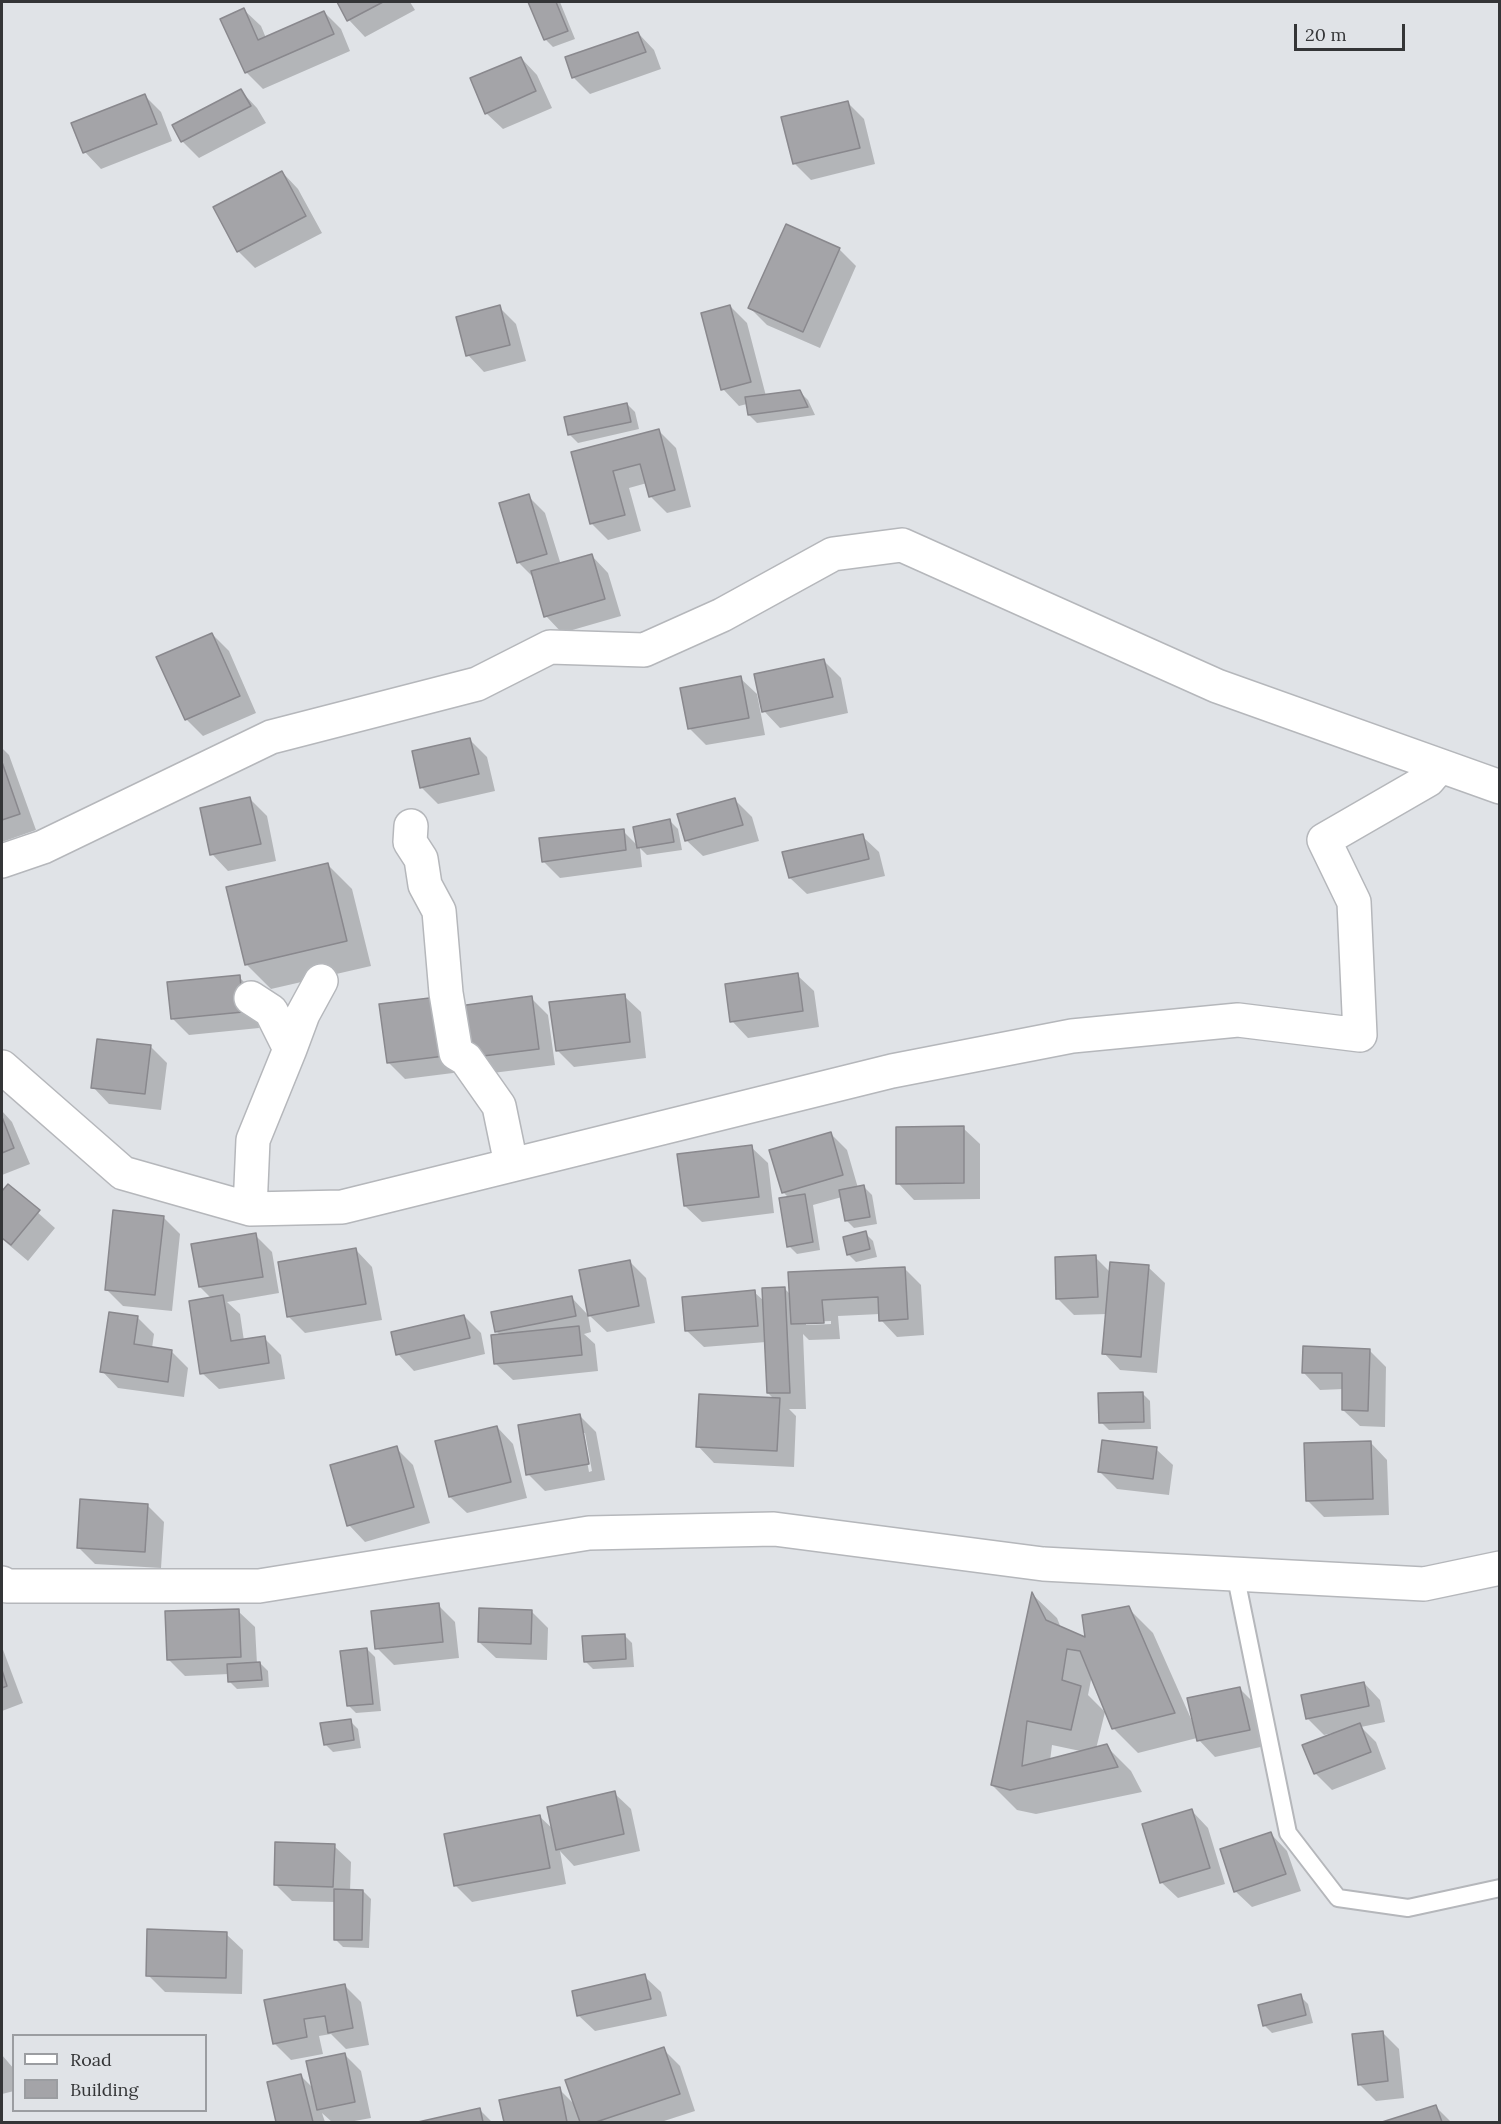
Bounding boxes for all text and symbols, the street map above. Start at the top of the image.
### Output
scale bar [1297,12,1408,50]
text: 20 m [1305,23,1347,46]
legend [12,2034,207,2112]
text: Road [70,2048,112,2071]
text: Building [70,2078,138,2101]

